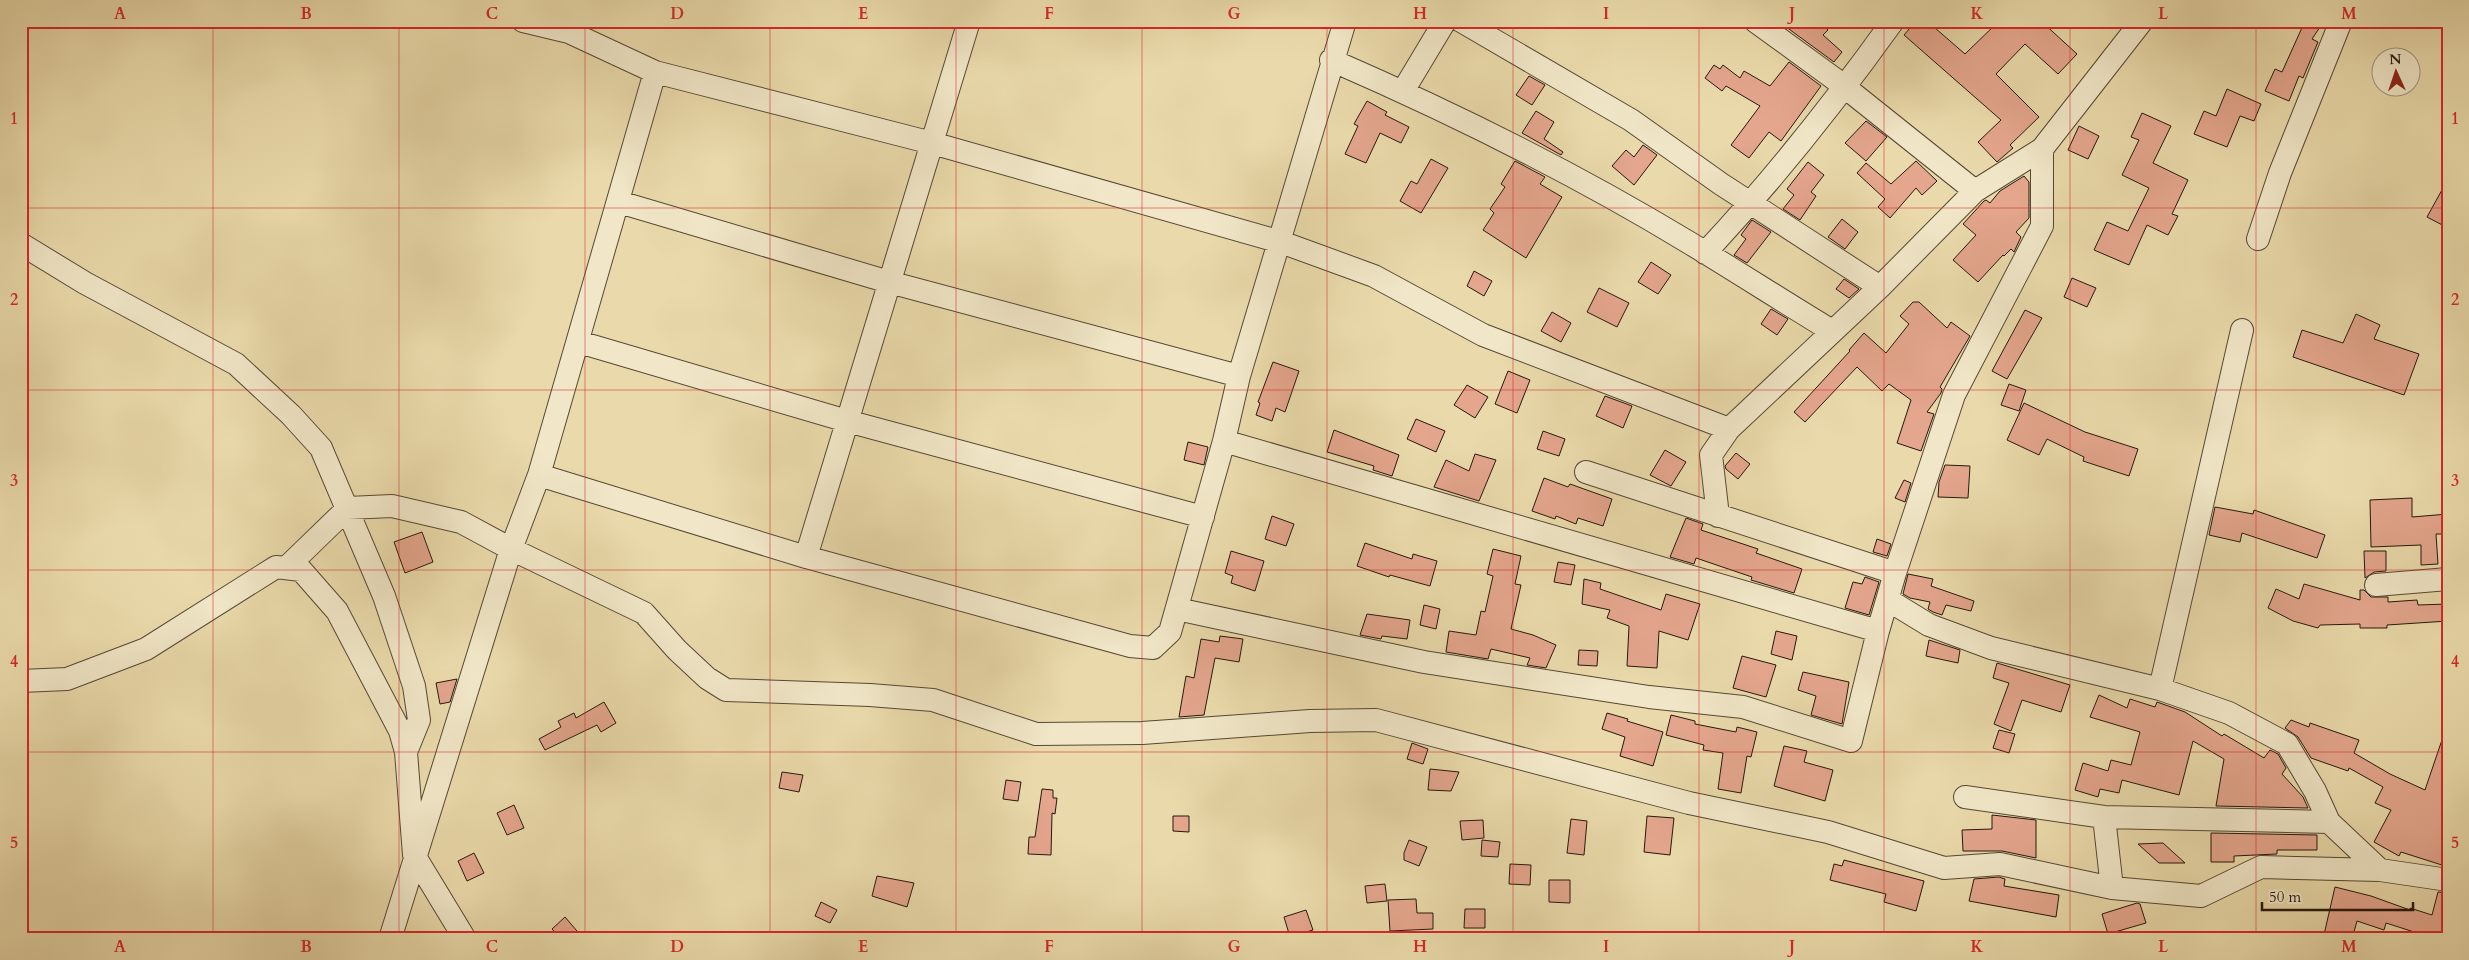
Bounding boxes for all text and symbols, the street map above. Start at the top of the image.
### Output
text: A [114,3,126,25]
text: B [300,3,312,25]
text: C [486,3,498,25]
text: D [670,3,684,25]
text: E [858,3,868,25]
text: F [1044,3,1054,25]
text: G [1227,3,1241,25]
text: H [1413,3,1427,25]
text: I [1603,3,1609,25]
text: J [1787,3,1795,25]
text: K [1971,3,1984,25]
text: L [2158,3,2169,25]
text: M [2341,3,2357,25]
north arrow [2372,48,2422,98]
text: N [2389,50,2402,69]
text: 1 [10,108,18,130]
text: 1 [2451,108,2459,130]
text: 2 [10,289,18,311]
text: 2 [2451,289,2459,311]
text: 3 [10,470,18,492]
text: 3 [2451,470,2459,492]
text: 4 [10,651,18,673]
text: 4 [2451,651,2459,673]
text: 5 [10,832,18,854]
text: 5 [2451,832,2459,854]
scale bar [2262,880,2413,912]
text: 50 m [2269,887,2301,907]
text: A [114,936,126,958]
text: B [300,936,312,958]
text: C [486,936,498,958]
text: D [670,936,684,958]
text: E [858,936,868,958]
text: F [1044,936,1054,958]
text: G [1227,936,1241,958]
text: H [1413,936,1427,958]
text: I [1603,936,1609,958]
text: J [1787,936,1795,958]
text: K [1971,936,1984,958]
text: L [2158,936,2169,958]
text: M [2341,936,2357,958]

